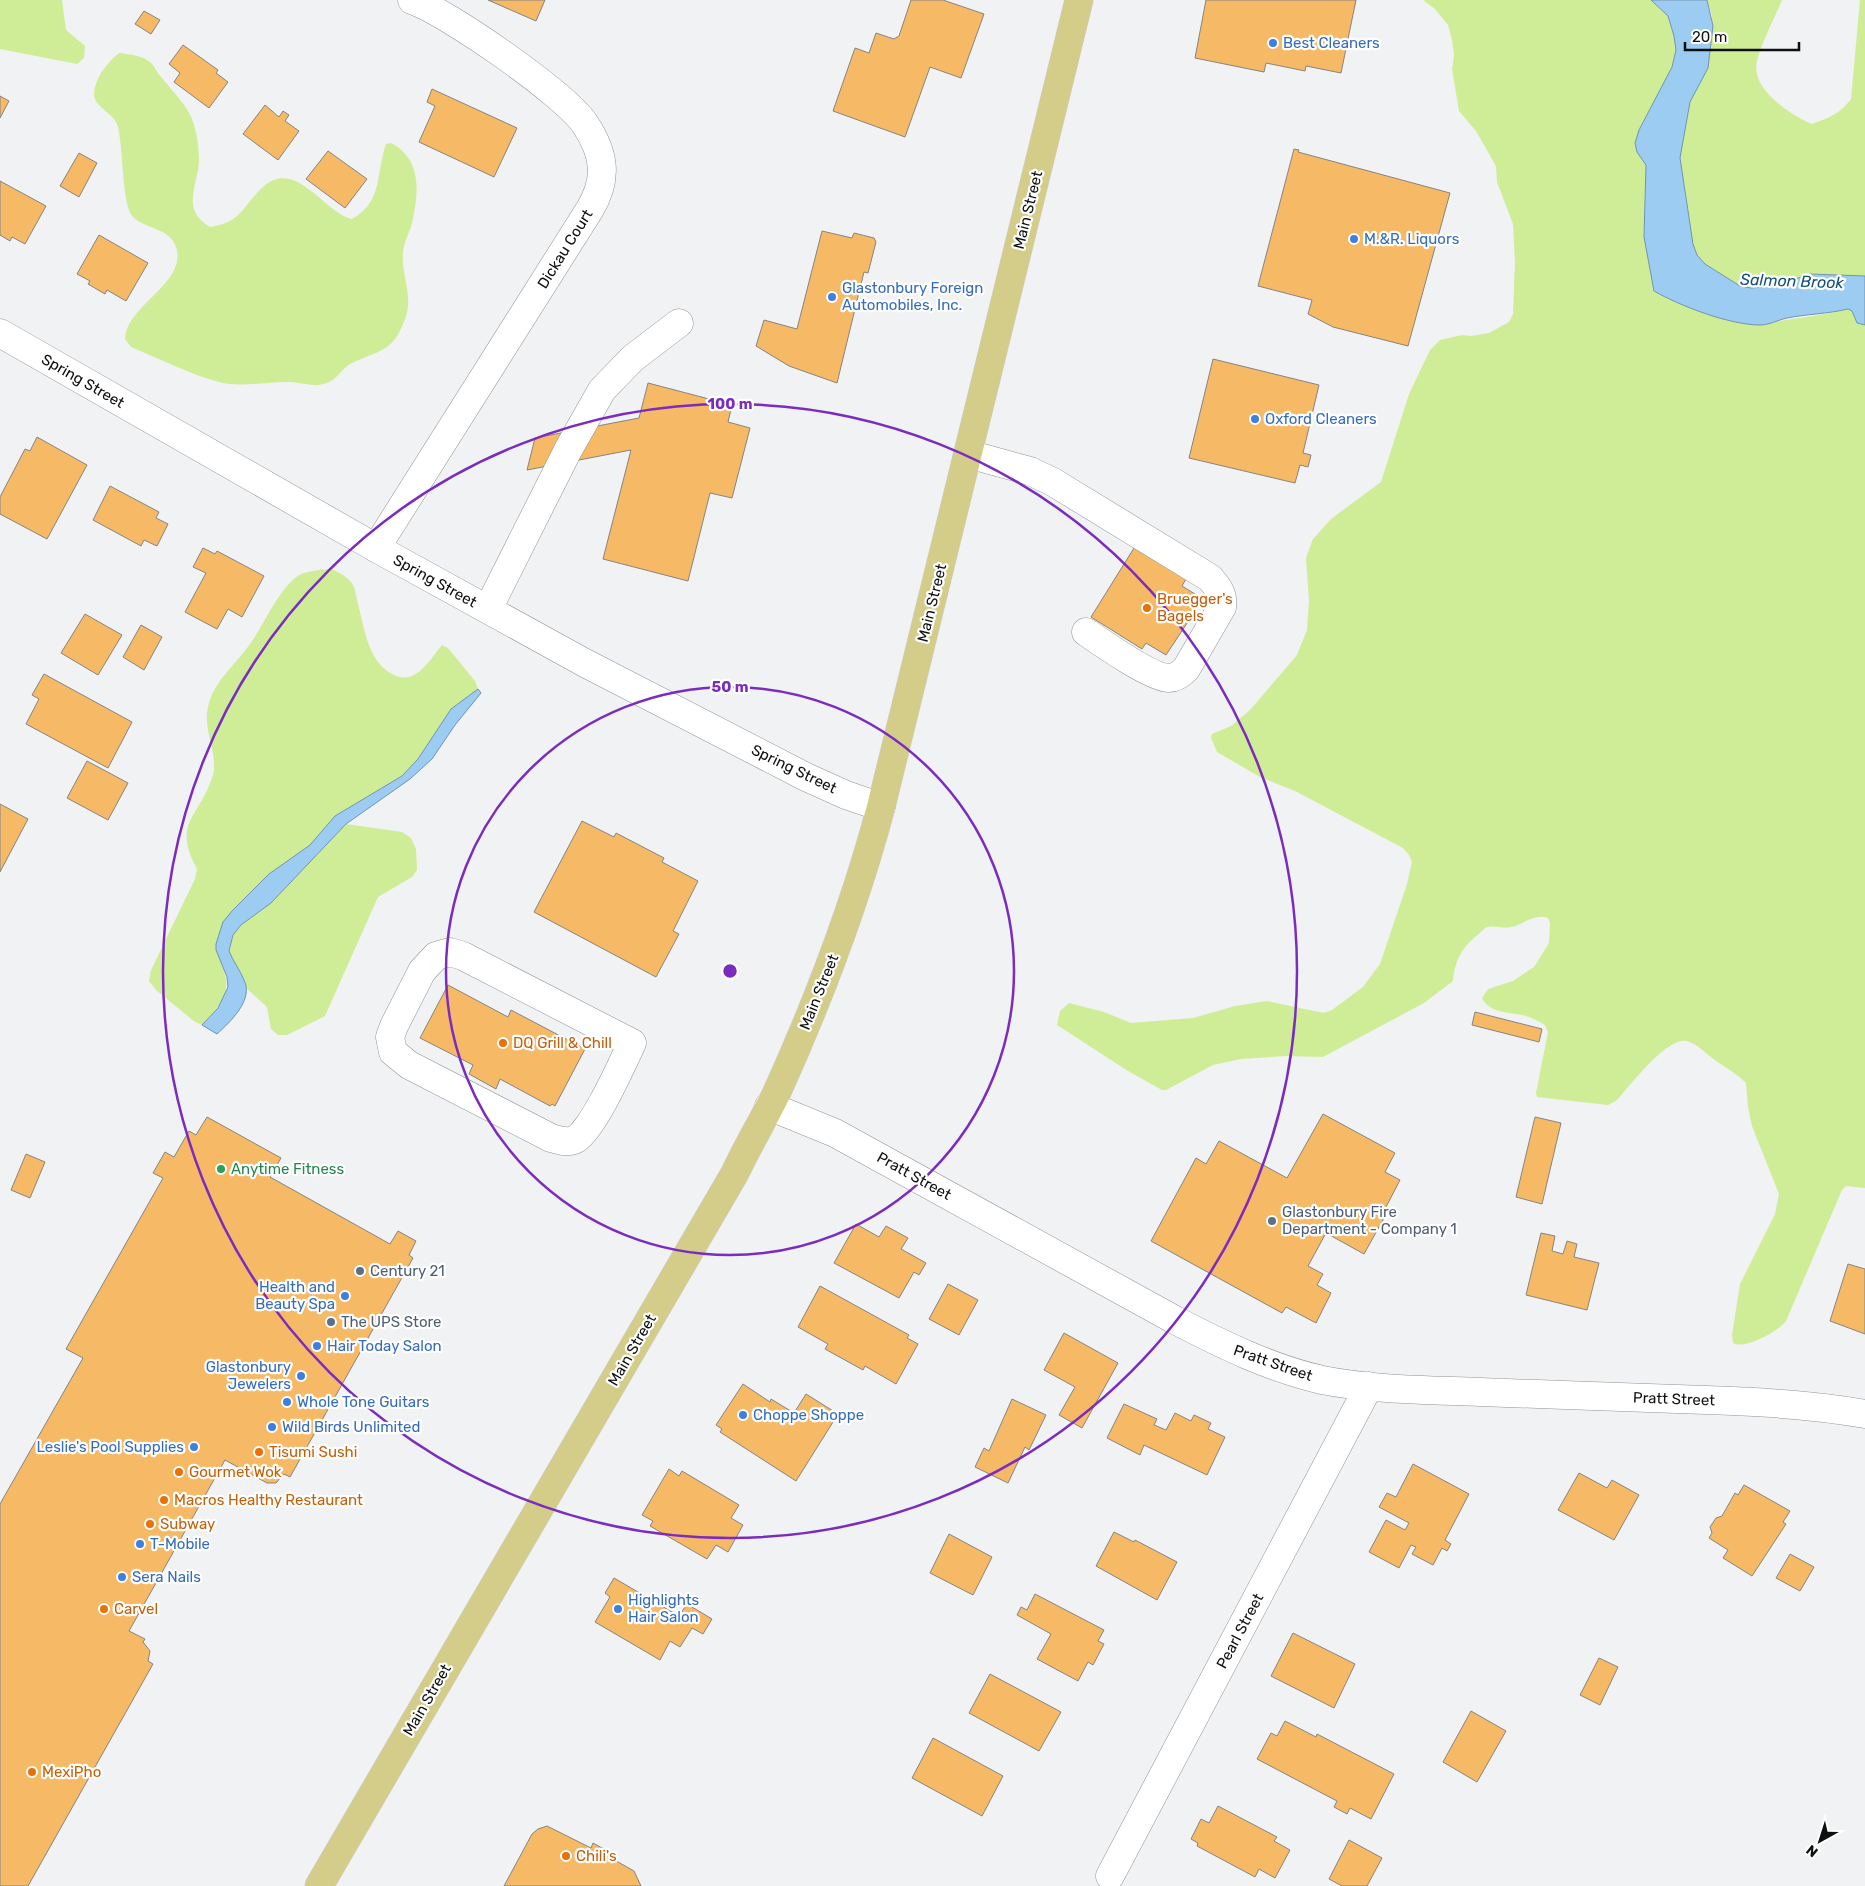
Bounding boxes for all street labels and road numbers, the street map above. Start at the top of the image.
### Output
street label: Main Street [1010,169,1046,251]
street label: Dickau Court [534,206,597,292]
street label: Spring Street [38,350,128,412]
street label: Spring Street [390,551,480,611]
street label: Main Street [914,562,950,644]
street label: Spring Street [748,741,840,797]
street label: Main Street [796,951,842,1032]
street label: Pratt Street [874,1148,954,1204]
street label: Main Street [604,1311,660,1389]
street label: Pratt Street [1231,1341,1315,1385]
street label: Pratt Street [1633,1389,1716,1409]
street label: Pearl Street [1213,1590,1267,1672]
street label: Main Street [399,1661,455,1739]

